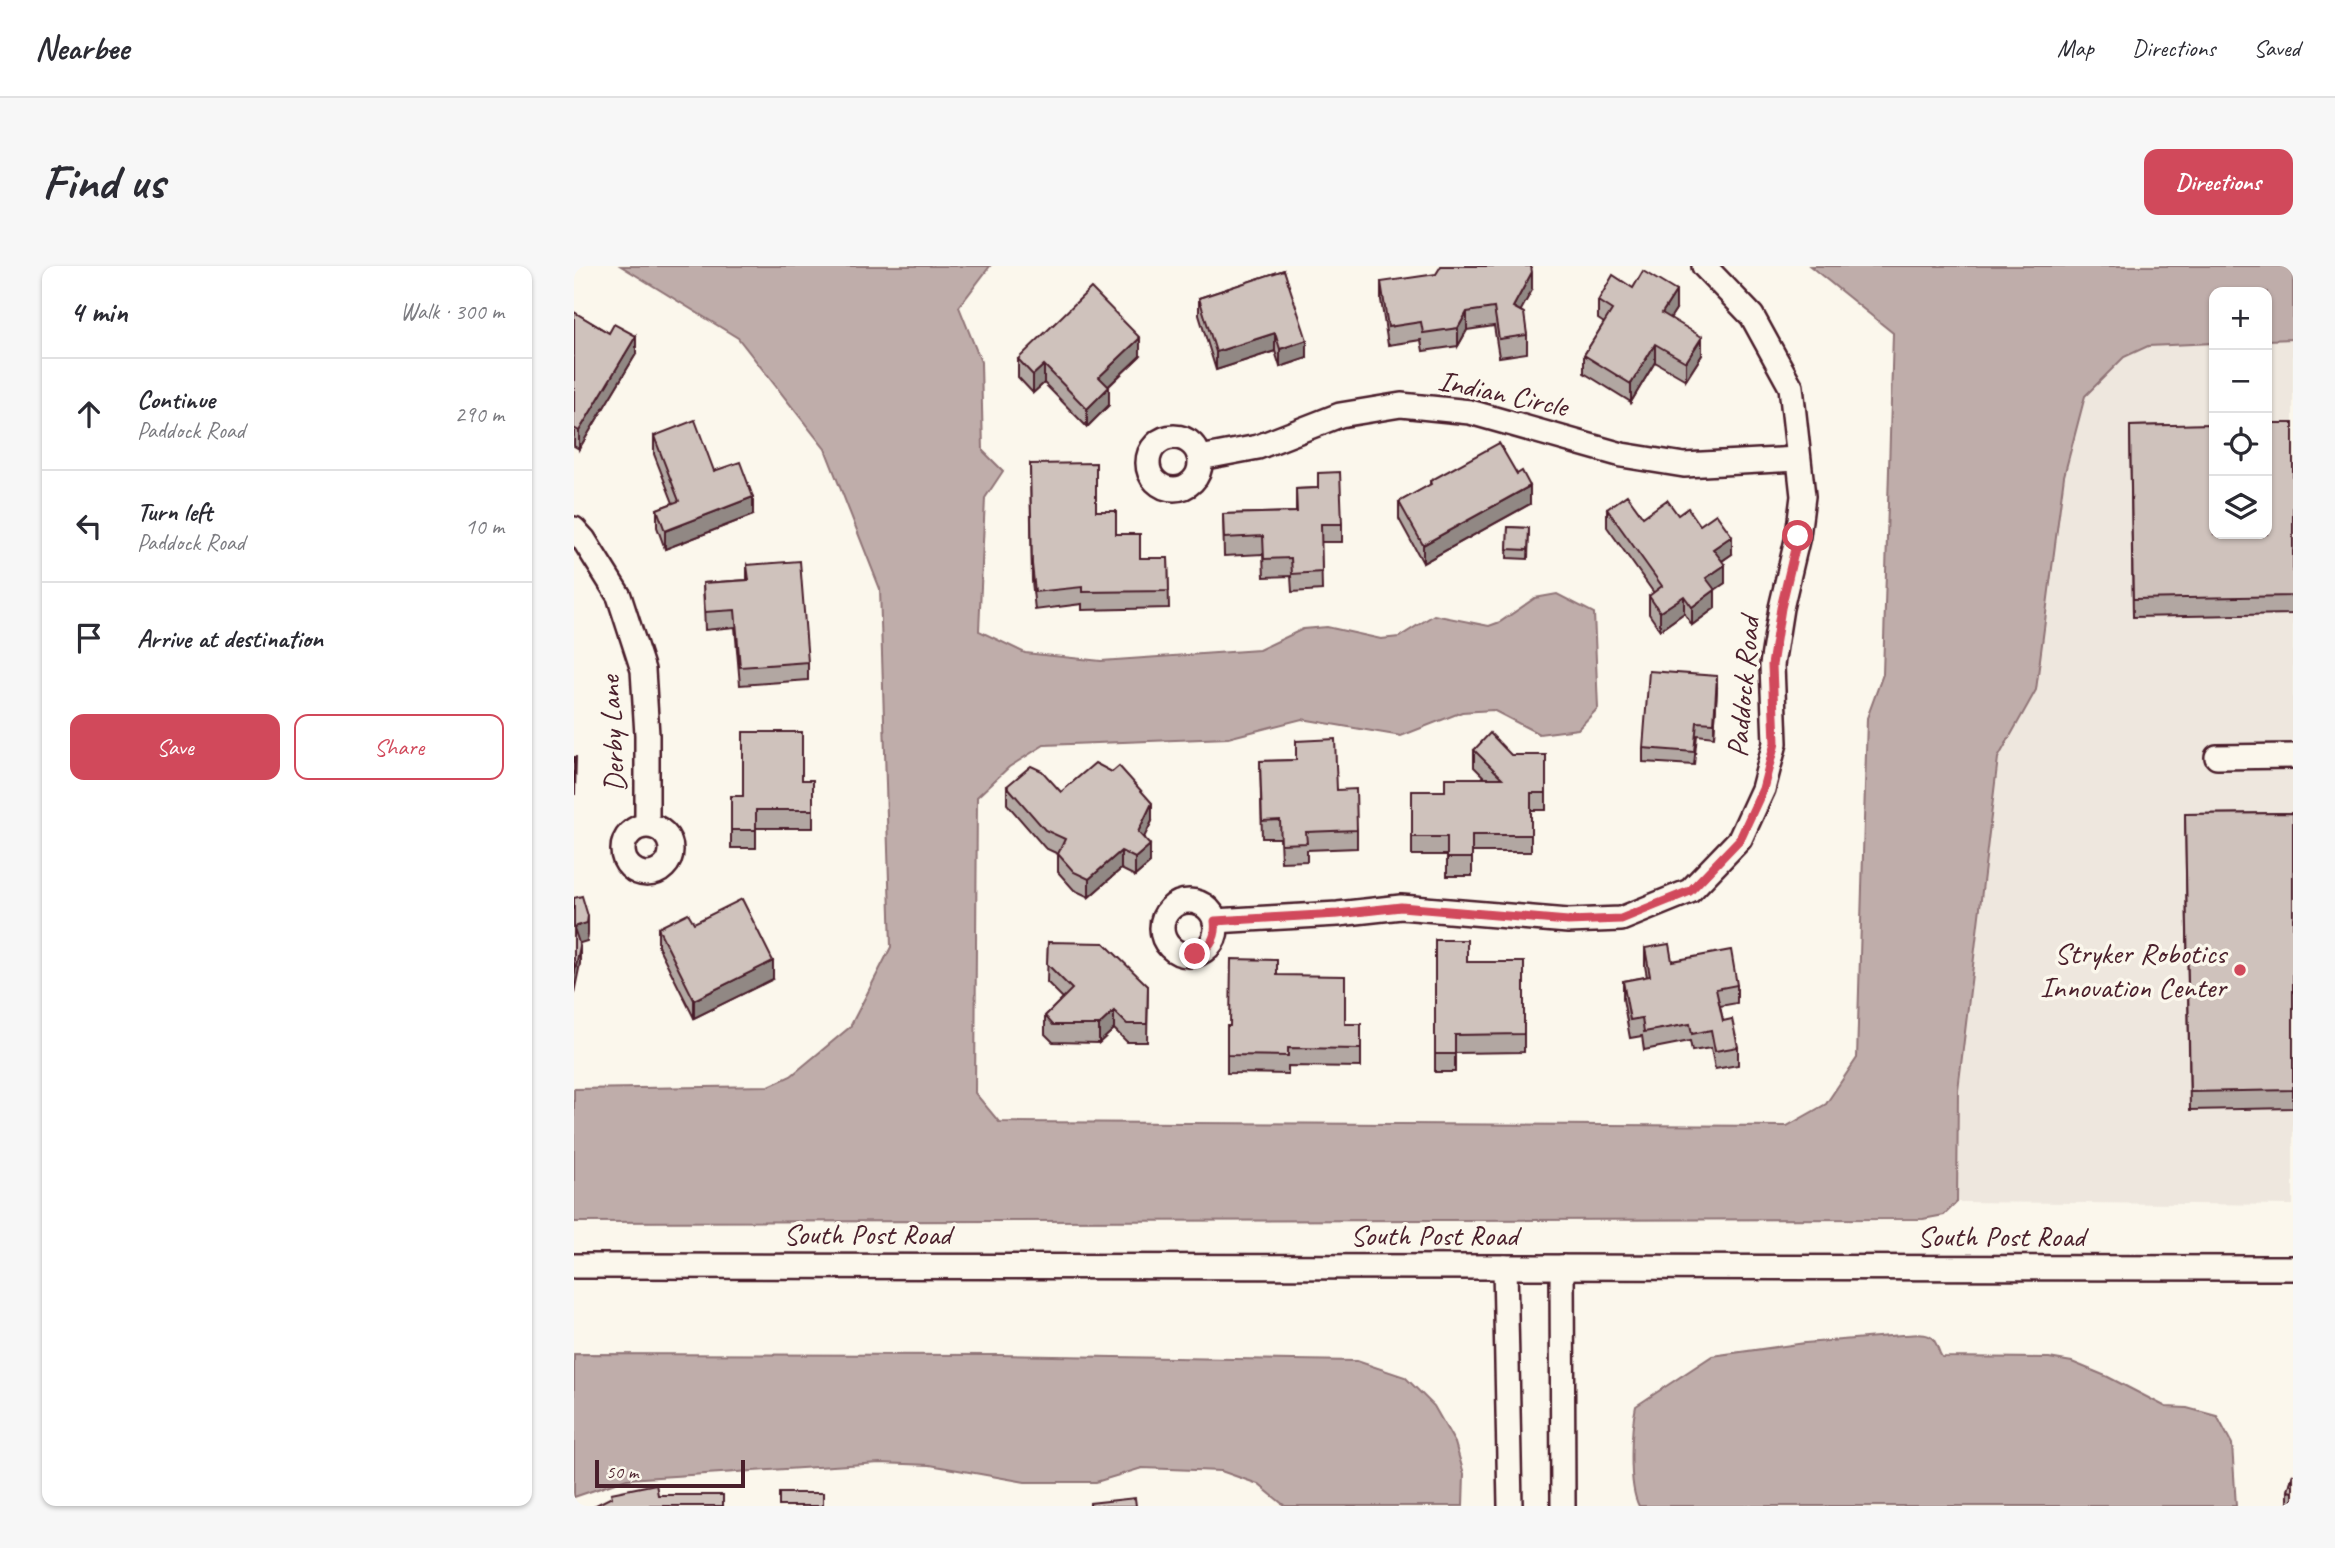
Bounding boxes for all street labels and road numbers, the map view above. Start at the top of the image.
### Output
street label: Indian Circle [1435,361,1573,426]
street label: Paddock Road [1718,611,1768,759]
street label: Derby Lane [590,672,634,793]
street label: South Post Road [783,1215,955,1253]
street label: South Post Road [1350,1216,1522,1254]
street label: South Post Road [1917,1217,2089,1255]

